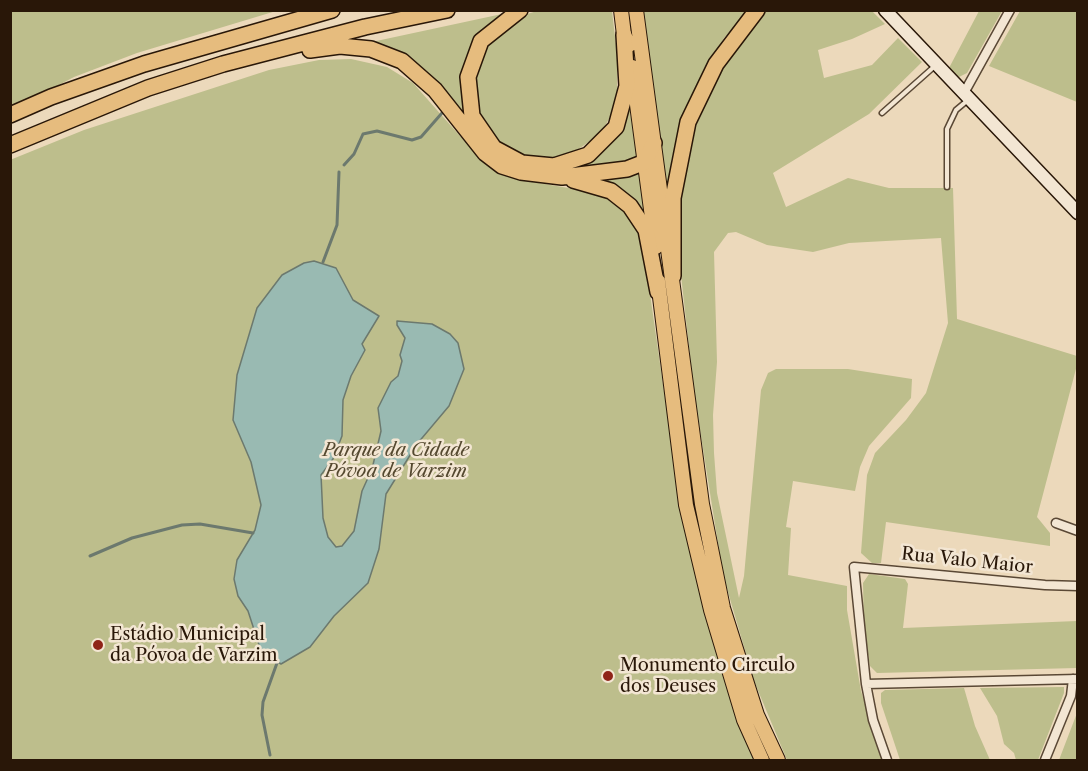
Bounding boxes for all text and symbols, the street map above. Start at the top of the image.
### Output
park label: Parque da Cidade Póvoa de Varzim [323,440,469,482]
street label: Rua Valo Maior [900,543,1034,579]
place label: Estádio Municipal da Póvoa de Varzim [110,624,278,666]
marker: Estádio Municipal da Póvoa de Varzim [91,638,105,652]
place label: Monumento Circulo dos Deuses [620,655,795,698]
marker: Monumento Circulo dos Deuses [601,669,615,683]

